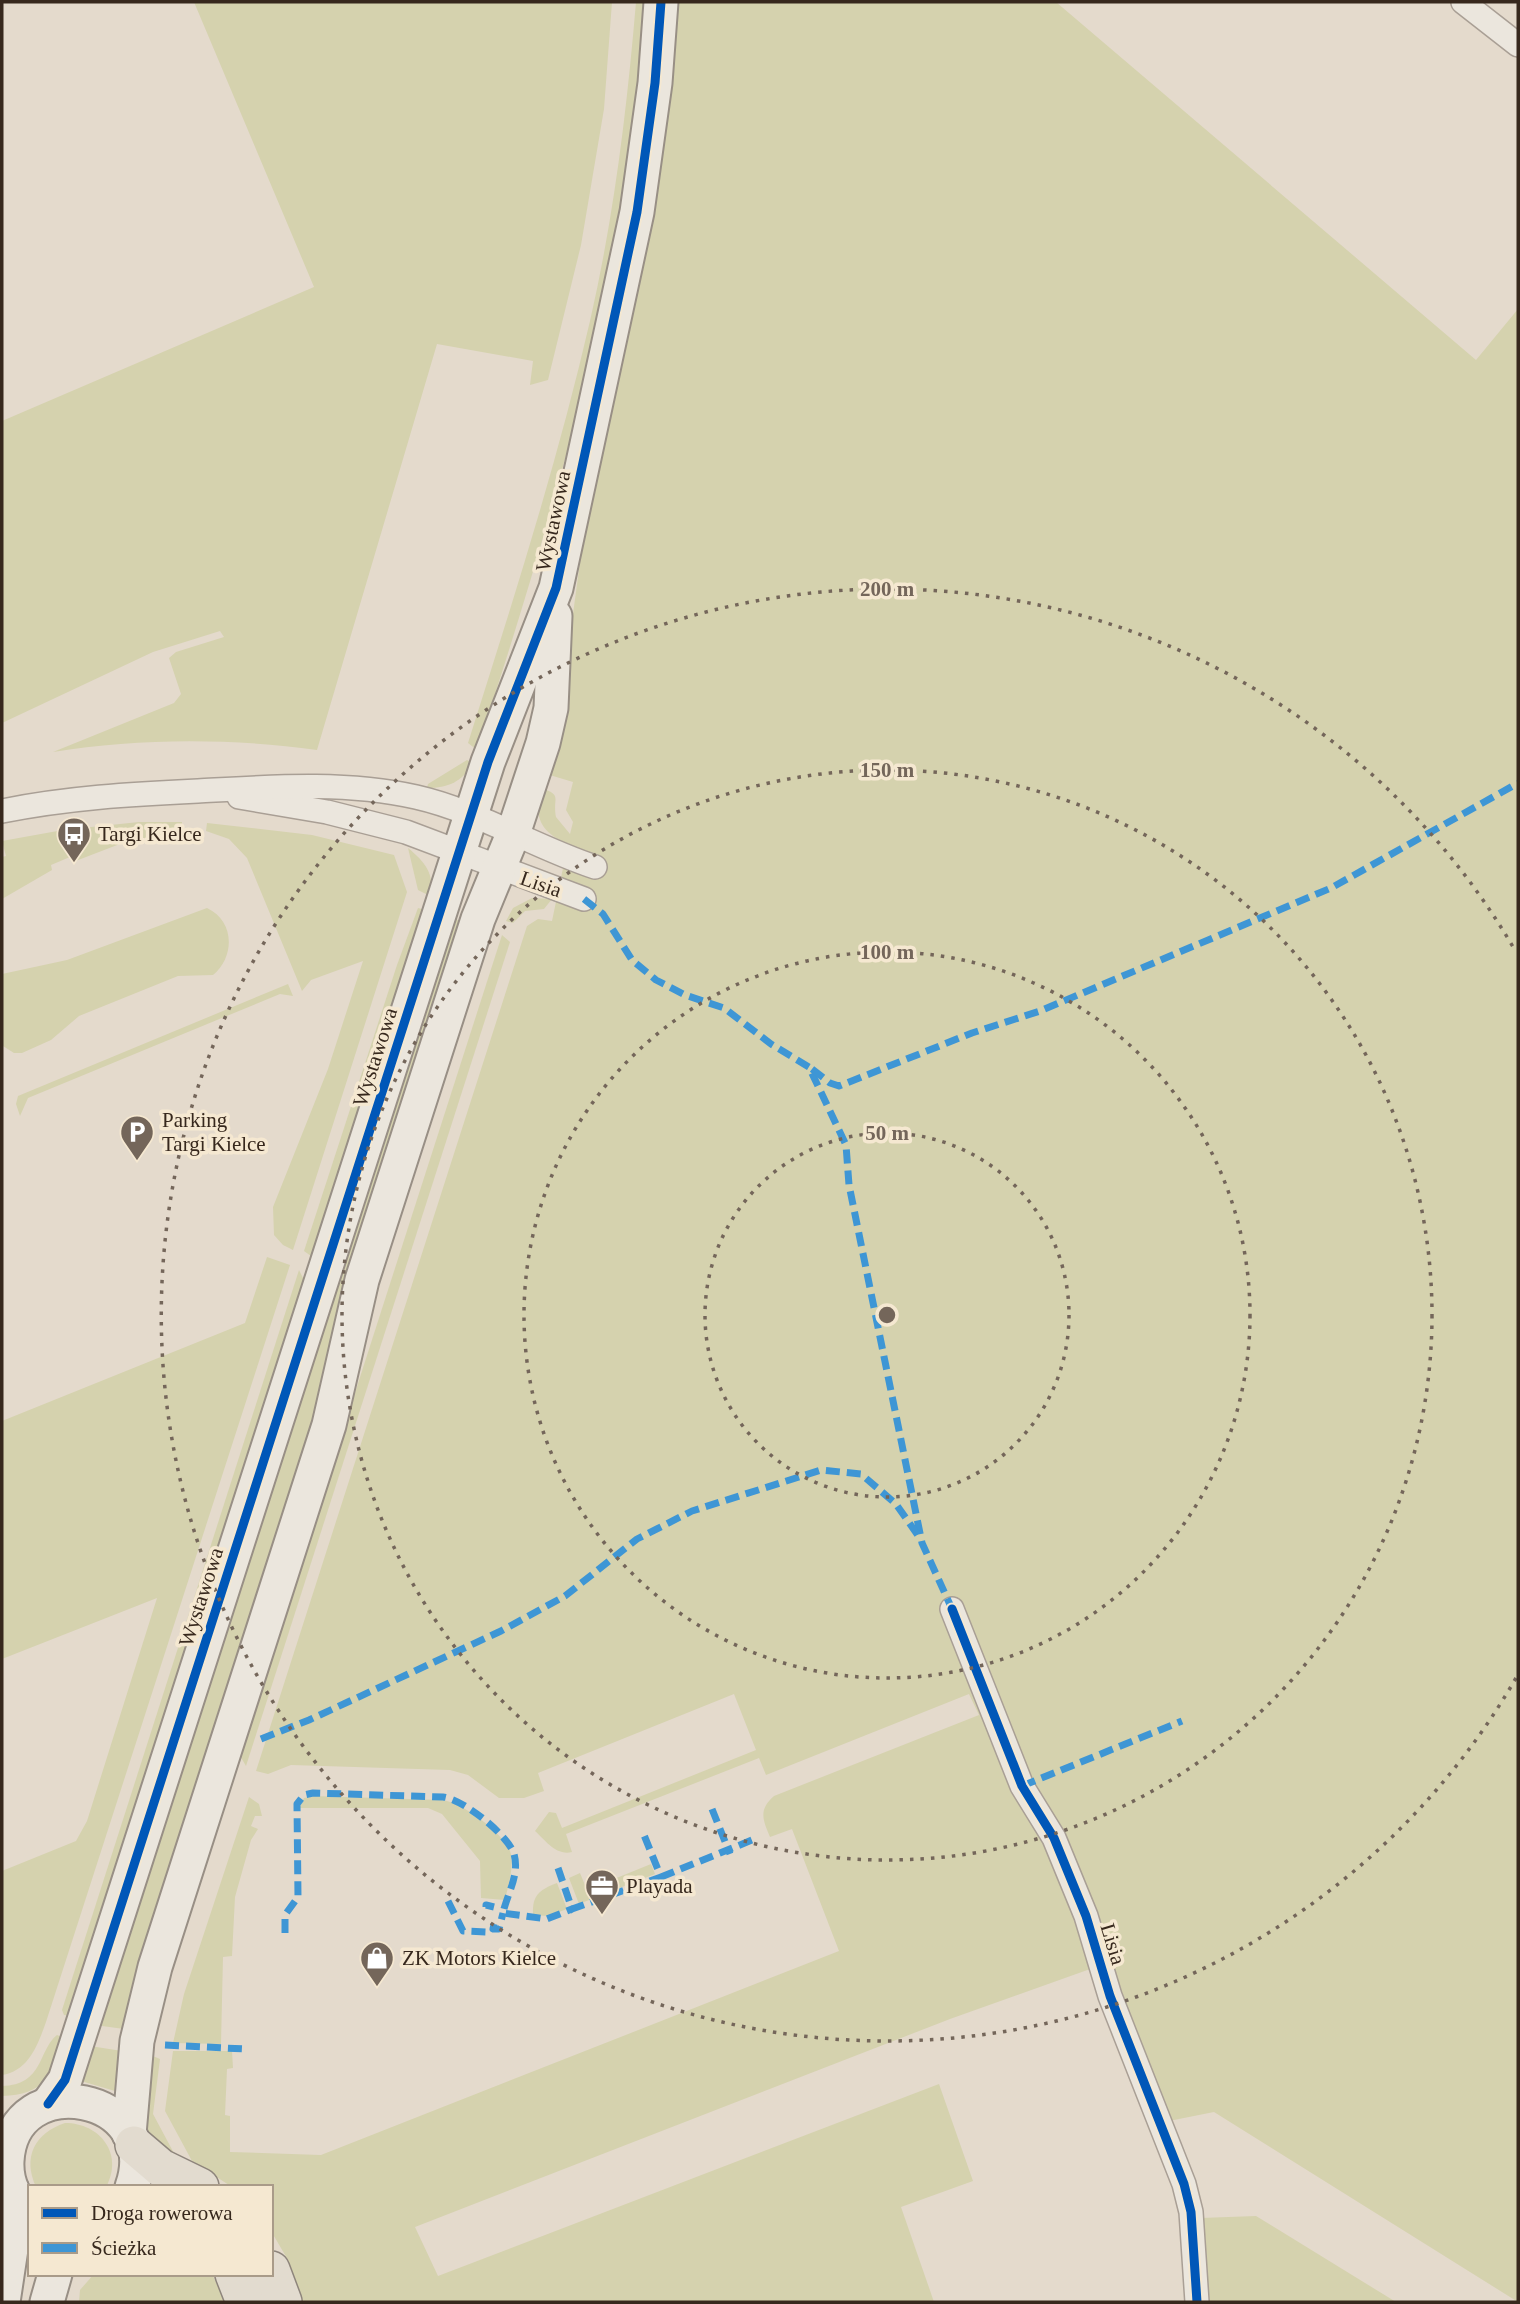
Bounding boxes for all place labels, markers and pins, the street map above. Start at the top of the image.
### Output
bus stop icon: Targi Kielce [55,815,93,864]
place label: Targi Kielce [98,822,202,846]
place label: Parking Targi Kielce [162,1108,266,1156]
parking icon: Parking Targi Kielce [118,1113,156,1162]
centre of rings [875,1303,899,1327]
office icon: Playada [583,1867,621,1916]
place label: Playada [626,1874,693,1898]
shop icon: ZK Motors Kielce [358,1939,396,1988]
place label: ZK Motors Kielce [402,1946,556,1970]

